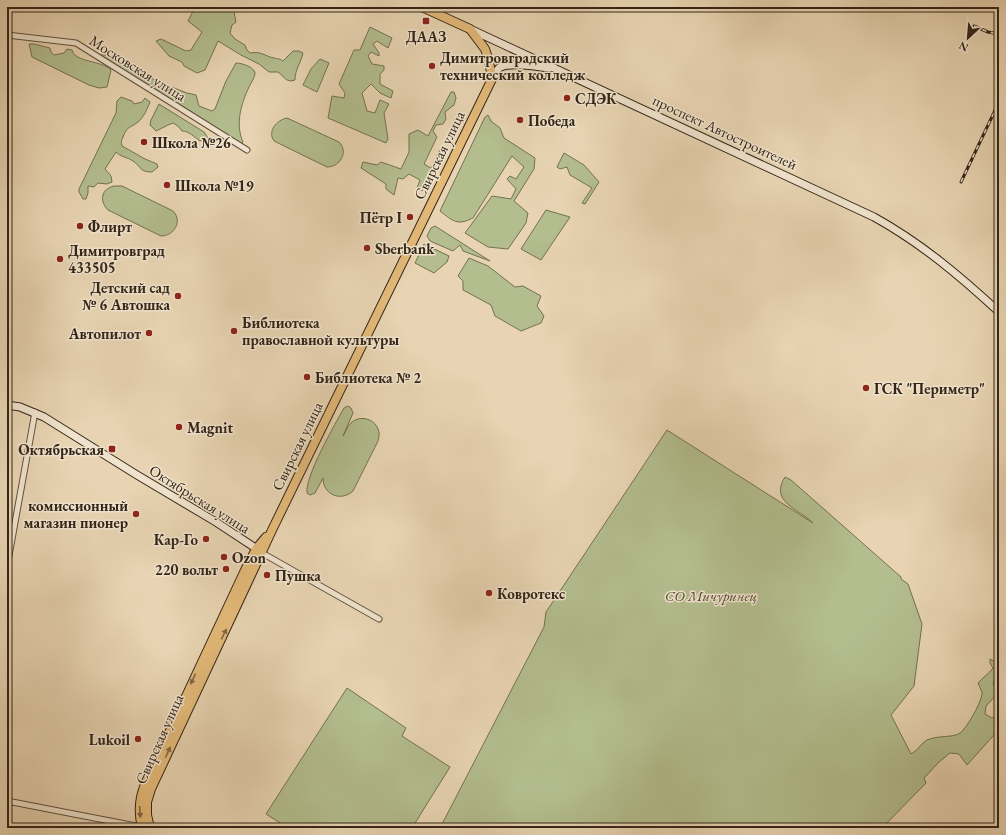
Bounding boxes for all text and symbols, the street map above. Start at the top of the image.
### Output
marker: ДААЗ [421,16,431,26]
north arrow [948,18,988,58]
place label: ДААЗ [406,27,446,46]
street label: Московская улица [86,31,190,105]
text: N [956,39,971,55]
place label: Димитровградский технический колледж [440,48,586,84]
marker: Димитровградский технический колледж [427,61,437,71]
place label: СДЭК [575,89,617,108]
street label: проспект Автостроителей [650,90,800,174]
marker: СДЭК [562,93,572,103]
street label: Свирская улица [409,108,469,202]
place label: Победа [528,111,576,130]
marker: Победа [515,115,525,125]
place label: Школа №26 [152,133,231,152]
marker: Школа №26 [139,137,149,147]
place label: Школа №19 [175,176,254,195]
marker: Школа №19 [162,180,172,190]
place label: Пётр I [360,208,403,227]
marker: Пётр I [405,212,415,222]
place label: Флирт [88,217,132,236]
marker: Флирт [75,221,85,231]
place label: Sberbank [375,239,435,258]
place label: Димитровград 433505 [68,241,165,277]
marker: Sberbank [362,243,372,253]
marker: Димитровград 433505 [55,254,65,264]
place label: Детский сад № 6 Автошка [82,278,170,314]
marker: Детский сад № 6 Автошка [173,291,183,301]
place label: Библиотека православной культуры [242,313,399,349]
place label: Автопилот [68,324,141,343]
marker: Библиотека православной культуры [229,326,239,336]
marker: Автопилот [144,328,154,338]
place label: Библиотека № 2 [315,368,421,387]
marker: Библиотека № 2 [302,372,312,382]
place label: ГСК "Периметр" [874,379,985,398]
marker: ГСК "Периметр" [861,383,871,393]
street label: Свирская улица [267,399,327,493]
place label: Magnit [187,418,233,437]
marker: Magnit [174,422,184,432]
place label: Октябрьская [18,440,104,459]
marker: Октябрьская [107,444,117,454]
street label: Октябрьская улица [146,460,254,538]
place label: комиссионный магазин пионер [23,496,128,532]
marker: комиссионный магазин пионер [131,509,141,519]
place label: Кар-Го [154,530,198,549]
marker: Кар-Го [201,534,211,544]
place label: Ozon [232,548,267,567]
marker: Ozon [219,552,229,562]
place label: 220 вольт [155,560,218,579]
marker: 220 вольт [221,564,231,574]
place label: Пушка [275,566,321,585]
marker: Пушка [262,570,272,580]
place label: Ковротекс [497,584,565,603]
park label: СО Мичуринец [665,586,757,605]
marker: Ковротекс [484,588,494,598]
one-way arrow [221,628,227,640]
one-way arrow [190,674,196,685]
street label: Свирская улица [131,691,187,787]
place label: Lukoil [89,730,131,749]
marker: Lukoil [133,734,143,744]
one-way arrow [166,745,172,757]
one-way arrow [136,806,143,818]

